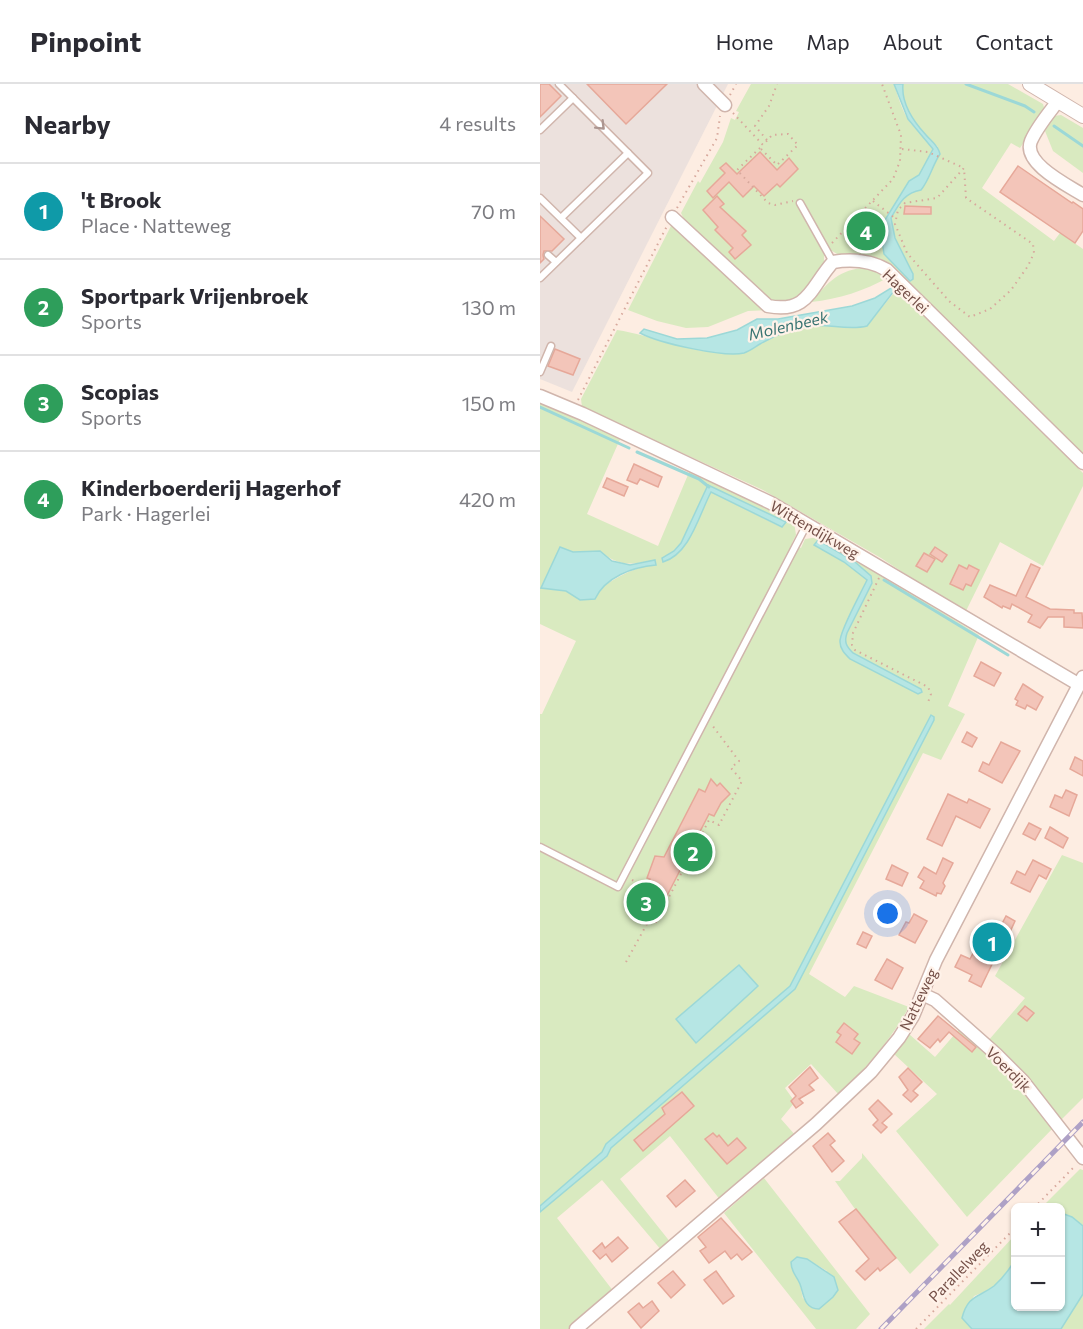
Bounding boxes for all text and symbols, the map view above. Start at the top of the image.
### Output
text: Pinpoint [30,24,141,58]
text: Home [716,29,773,54]
text: Map [806,29,850,54]
text: About [883,29,942,54]
text: Contact [975,29,1053,54]
text: Nearby [24,108,111,139]
text: 4 results [439,111,516,135]
one-way arrow [593,118,604,129]
text: 't Brook [81,186,162,213]
text: 1 [39,199,48,223]
text: 70 m [471,199,516,223]
pin: 4 [846,208,886,254]
text: Place · Natteweg [81,213,231,237]
street label: Hagerlei [879,265,933,317]
text: Sportpark Vrijenbroek [81,282,309,309]
text: 2 [38,295,49,319]
text: 130 m [462,295,516,319]
water label: Molenbeek [746,307,830,343]
text: Sports [81,309,142,333]
text: Scopias [81,378,159,405]
text: 3 [38,391,49,415]
text: 150 m [462,391,516,415]
text: Sports [81,405,142,429]
text: Kinderboerderij Hagerhof [81,474,341,501]
text: 4 [37,487,50,511]
text: 420 m [459,487,516,511]
street label: Wittendijkweg [767,496,863,562]
text: Park · Hagerlei [81,501,211,525]
pin: 2 [674,830,712,874]
pin: 3 [626,880,666,924]
your location [873,899,902,928]
pin: 1 [972,920,1012,964]
street label: Natteweg [895,965,941,1033]
street label: Voerdijk [983,1043,1035,1095]
map controls [1011,1203,1065,1311]
button: + [1011,1203,1065,1257]
street label: Parallelweg [924,1237,992,1305]
button: − [1011,1257,1065,1311]

